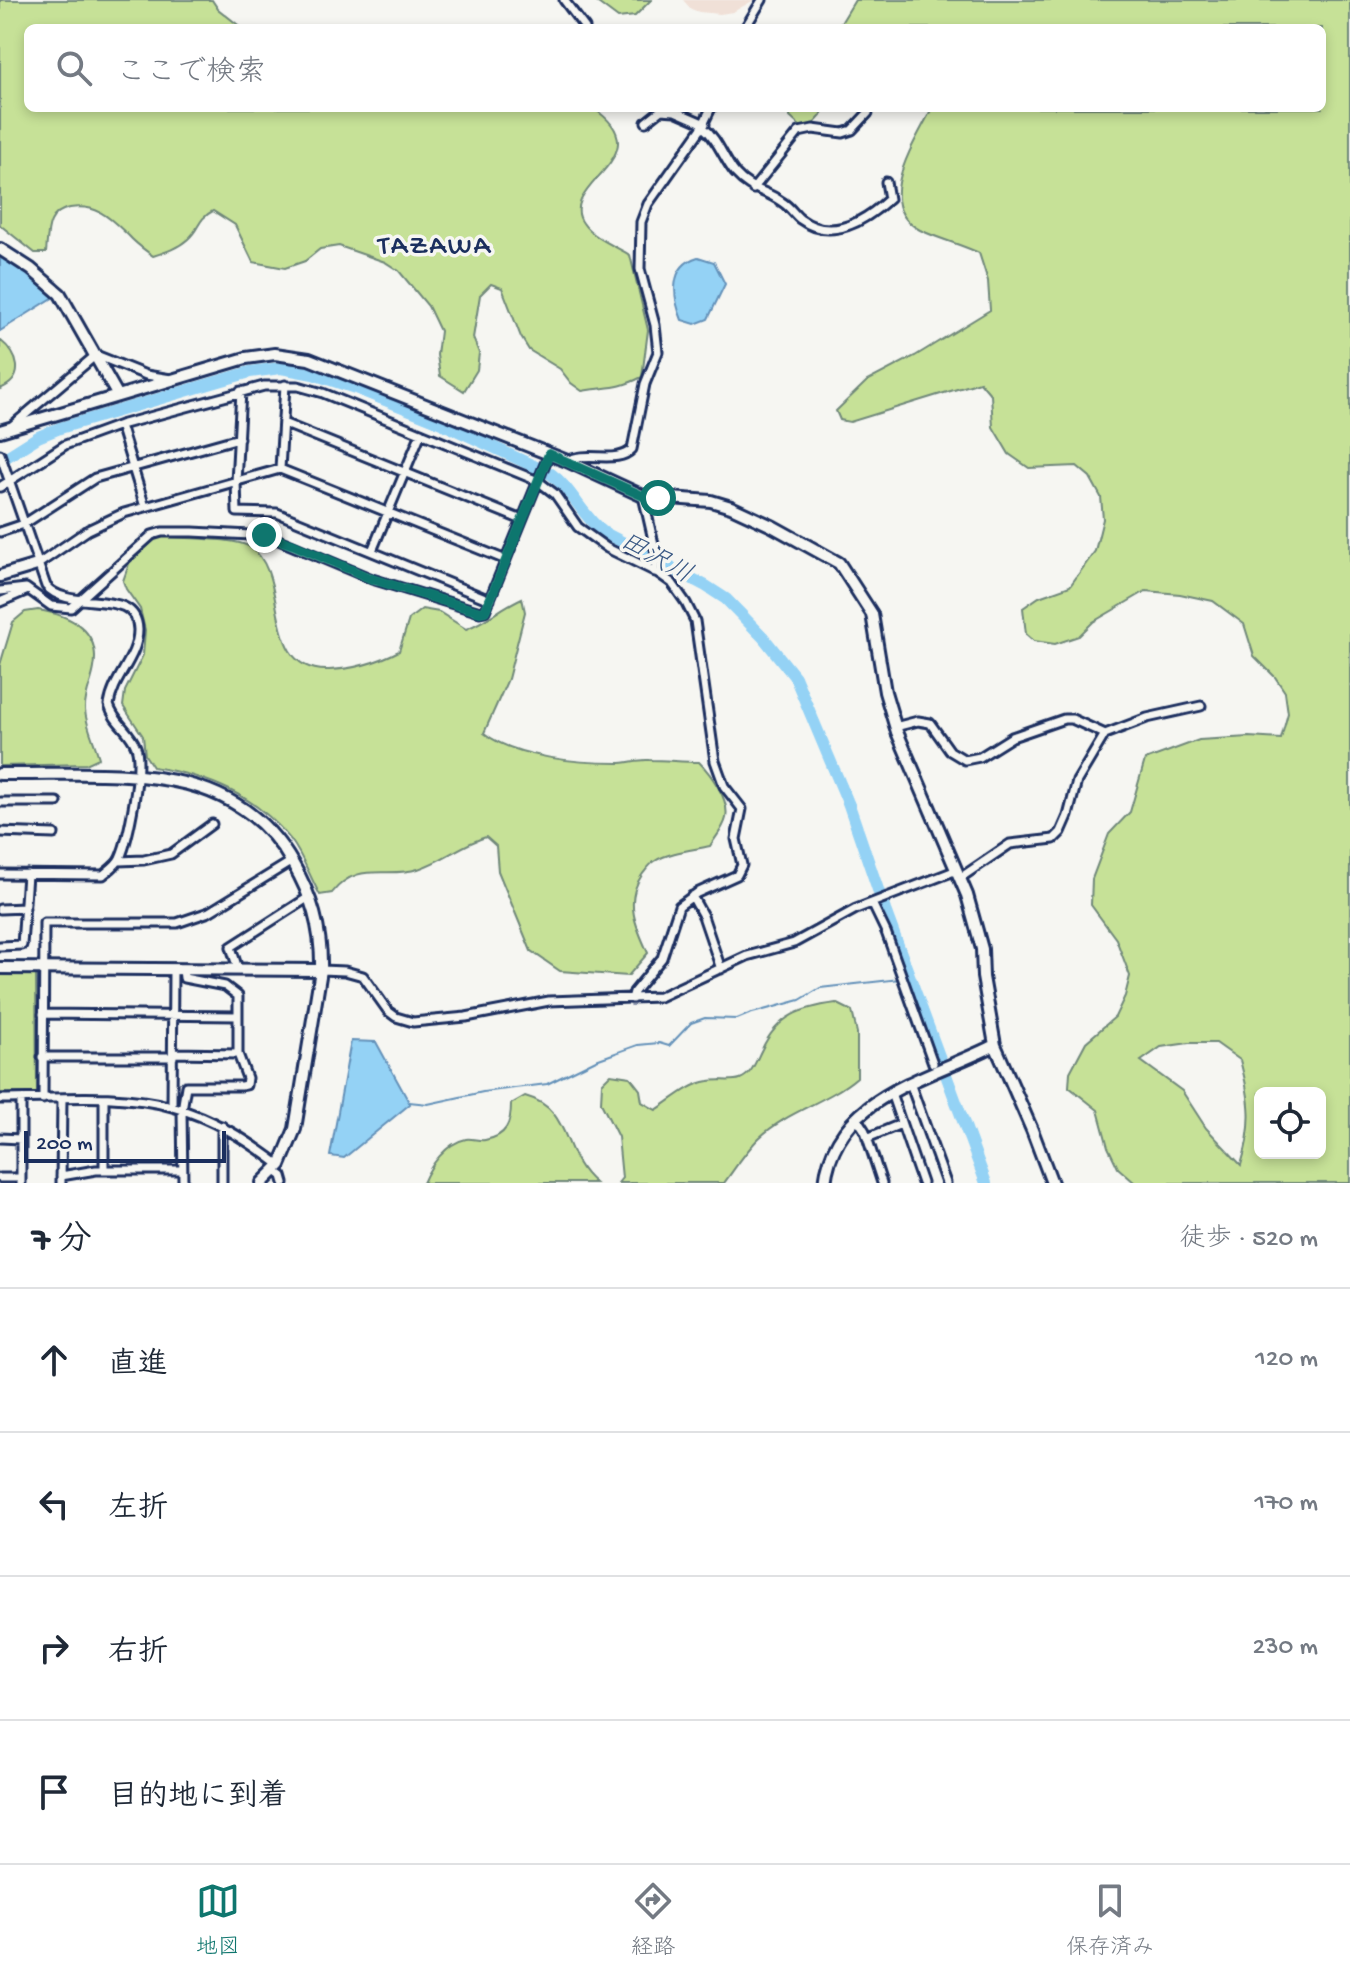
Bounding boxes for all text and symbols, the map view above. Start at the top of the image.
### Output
search box [24,24,1326,112]
icon: search [52,46,96,90]
text: ここで検索 [116,57,266,92]
district label: TAZAWA [376,231,492,264]
route start [640,480,676,516]
route end [246,517,282,553]
water label: 田沢川 [613,528,697,592]
map controls [1254,1087,1326,1159]
button: locate [1254,1087,1326,1159]
scale bar [24,1127,226,1163]
text: 200 m [36,1132,93,1158]
text: 7 分 [32,1222,92,1262]
text: 徒歩 · 520 m [1180,1225,1318,1256]
icon: ahead [32,1338,76,1382]
text: 120 m [1255,1345,1318,1376]
text: 直進 [108,1349,168,1384]
icon: left [32,1482,76,1526]
text: 170 m [1255,1489,1318,1520]
text: 左折 [108,1493,168,1528]
icon: right [32,1626,76,1670]
text: 230 m [1252,1633,1318,1664]
text: 右折 [108,1637,168,1672]
icon: arrive [32,1770,76,1814]
text: 目的地に到着 [108,1781,288,1816]
tab: 地図 [196,1879,240,1962]
tab: 経路 [631,1879,675,1962]
tab: 保存済み [1066,1879,1154,1962]

